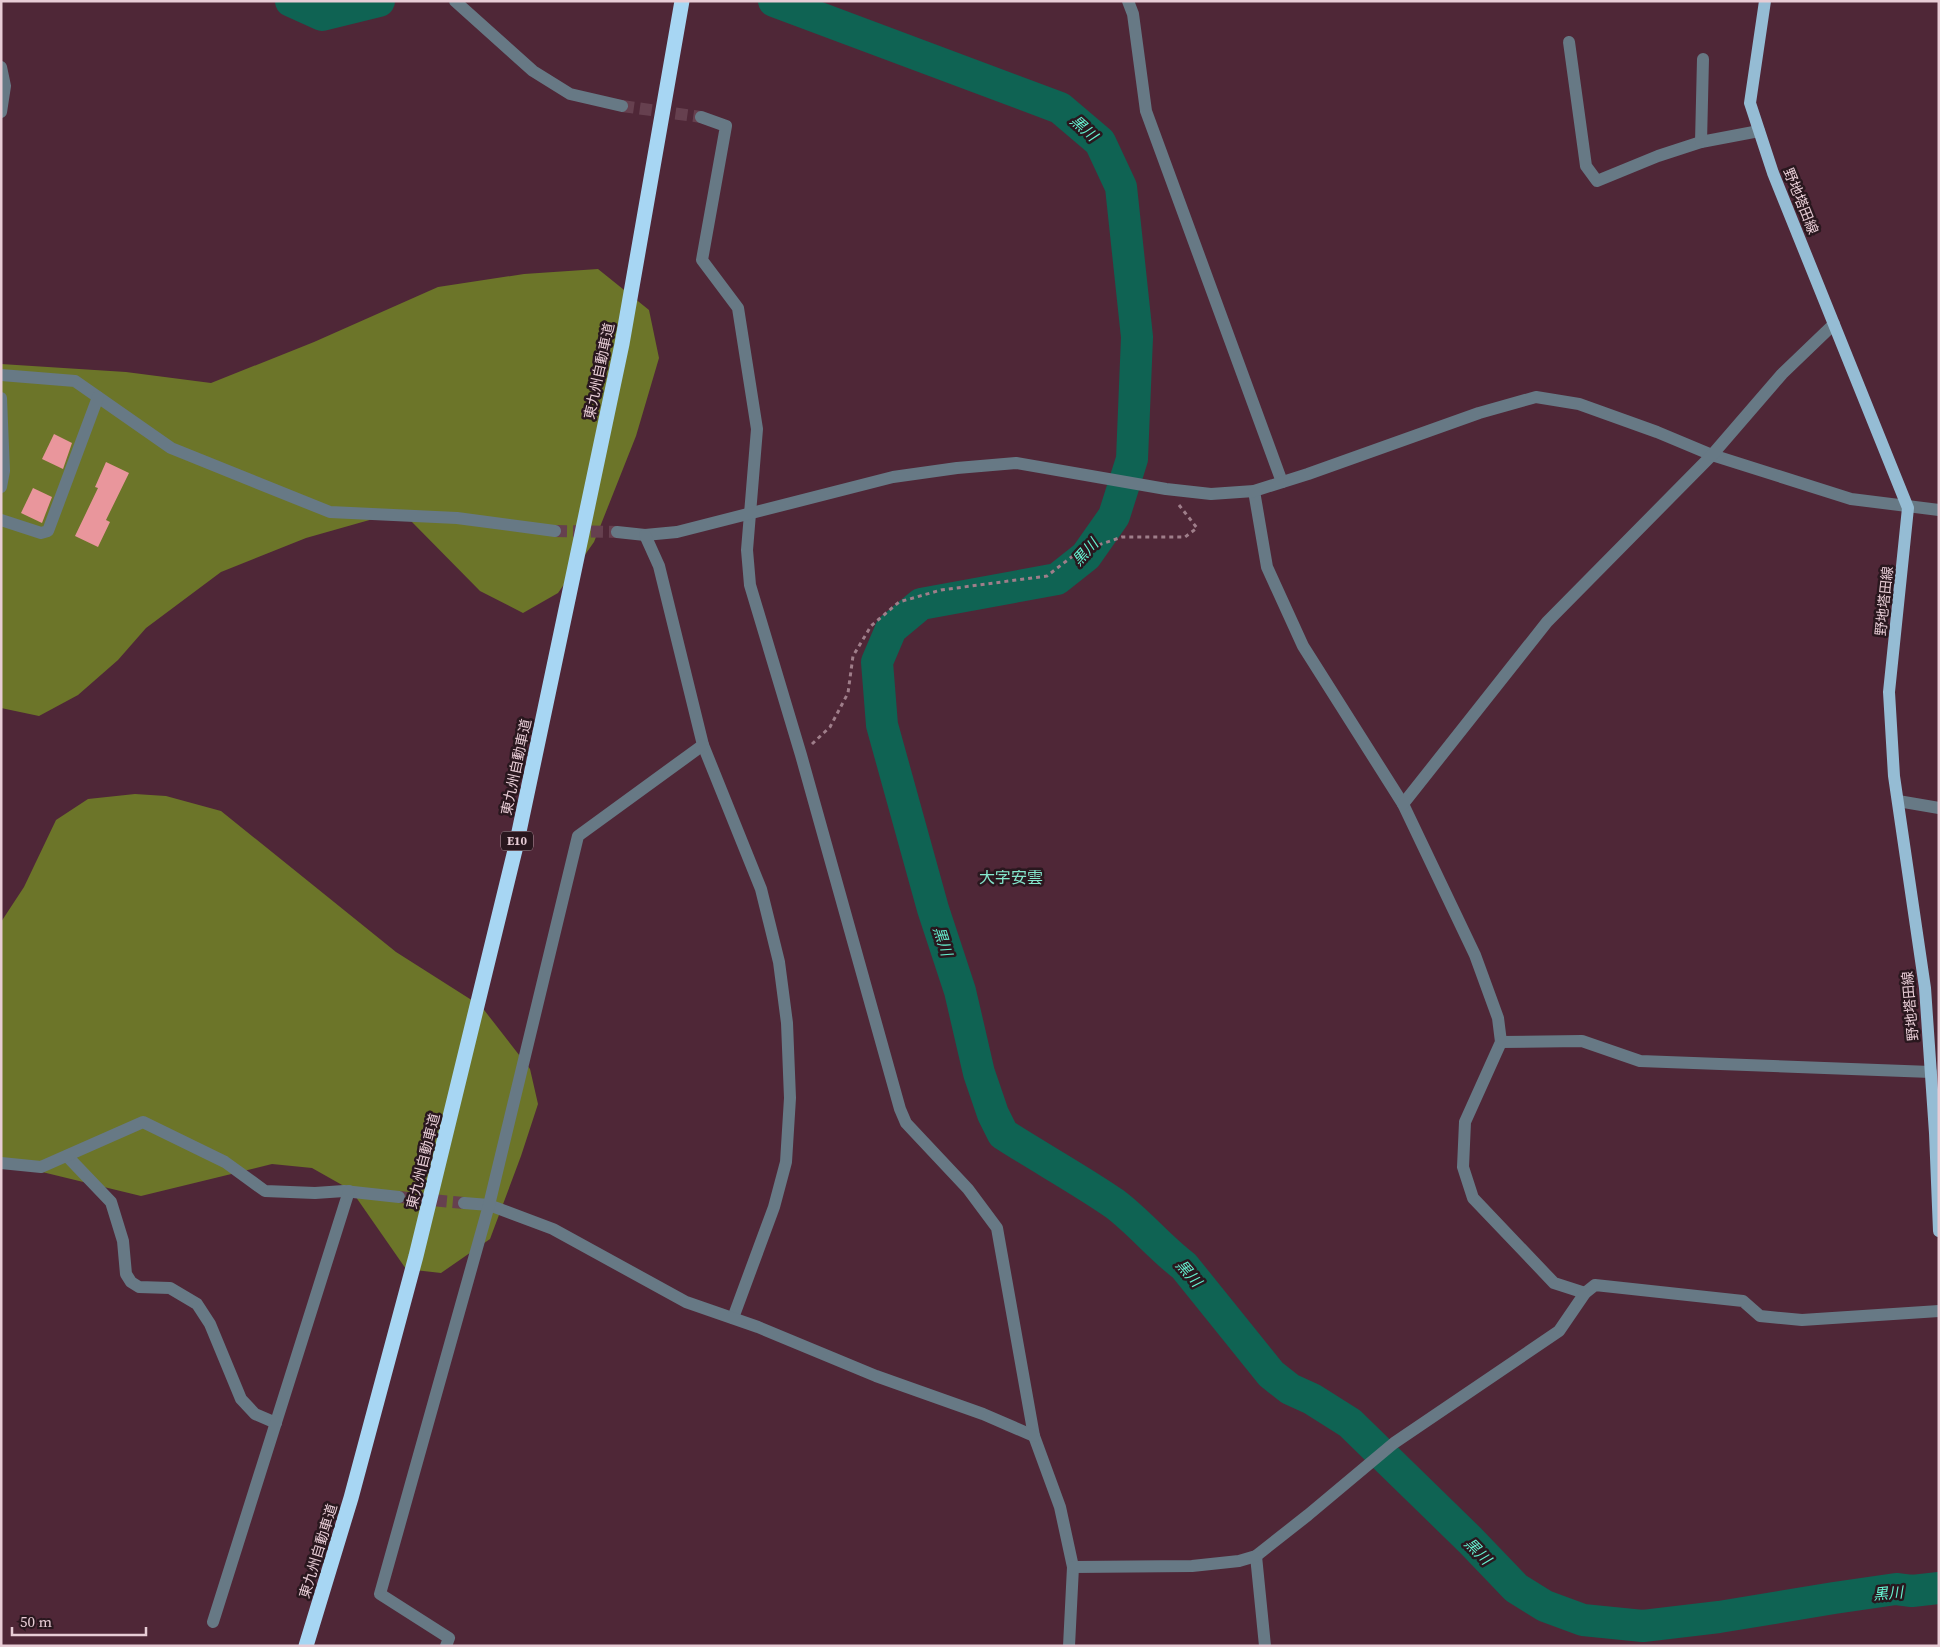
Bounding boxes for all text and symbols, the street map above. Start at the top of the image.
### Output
water label: 黒川 [1066,110,1104,147]
street label: 野地塔田線 [1779,165,1823,237]
street label: 東九州自動車道 [579,321,619,421]
water label: 黒川 [1067,532,1104,570]
street label: 野地塔田線 [1870,565,1898,637]
street label: 東九州自動車道 [496,717,536,817]
road number: E10 [501,831,533,850]
district label: 大字安雲 [979,866,1043,888]
water label: 黒川 [928,923,958,960]
street label: 野地塔田線 [1897,970,1923,1042]
street label: 東九州自動車道 [401,1111,445,1211]
water label: 黒川 [1171,1255,1208,1293]
street label: 東九州自動車道 [294,1501,342,1601]
water label: 黒川 [1460,1533,1497,1570]
water label: 黒川 [1872,1581,1906,1605]
scale bar [12,1604,146,1636]
text: 50 m [20,1611,52,1632]

